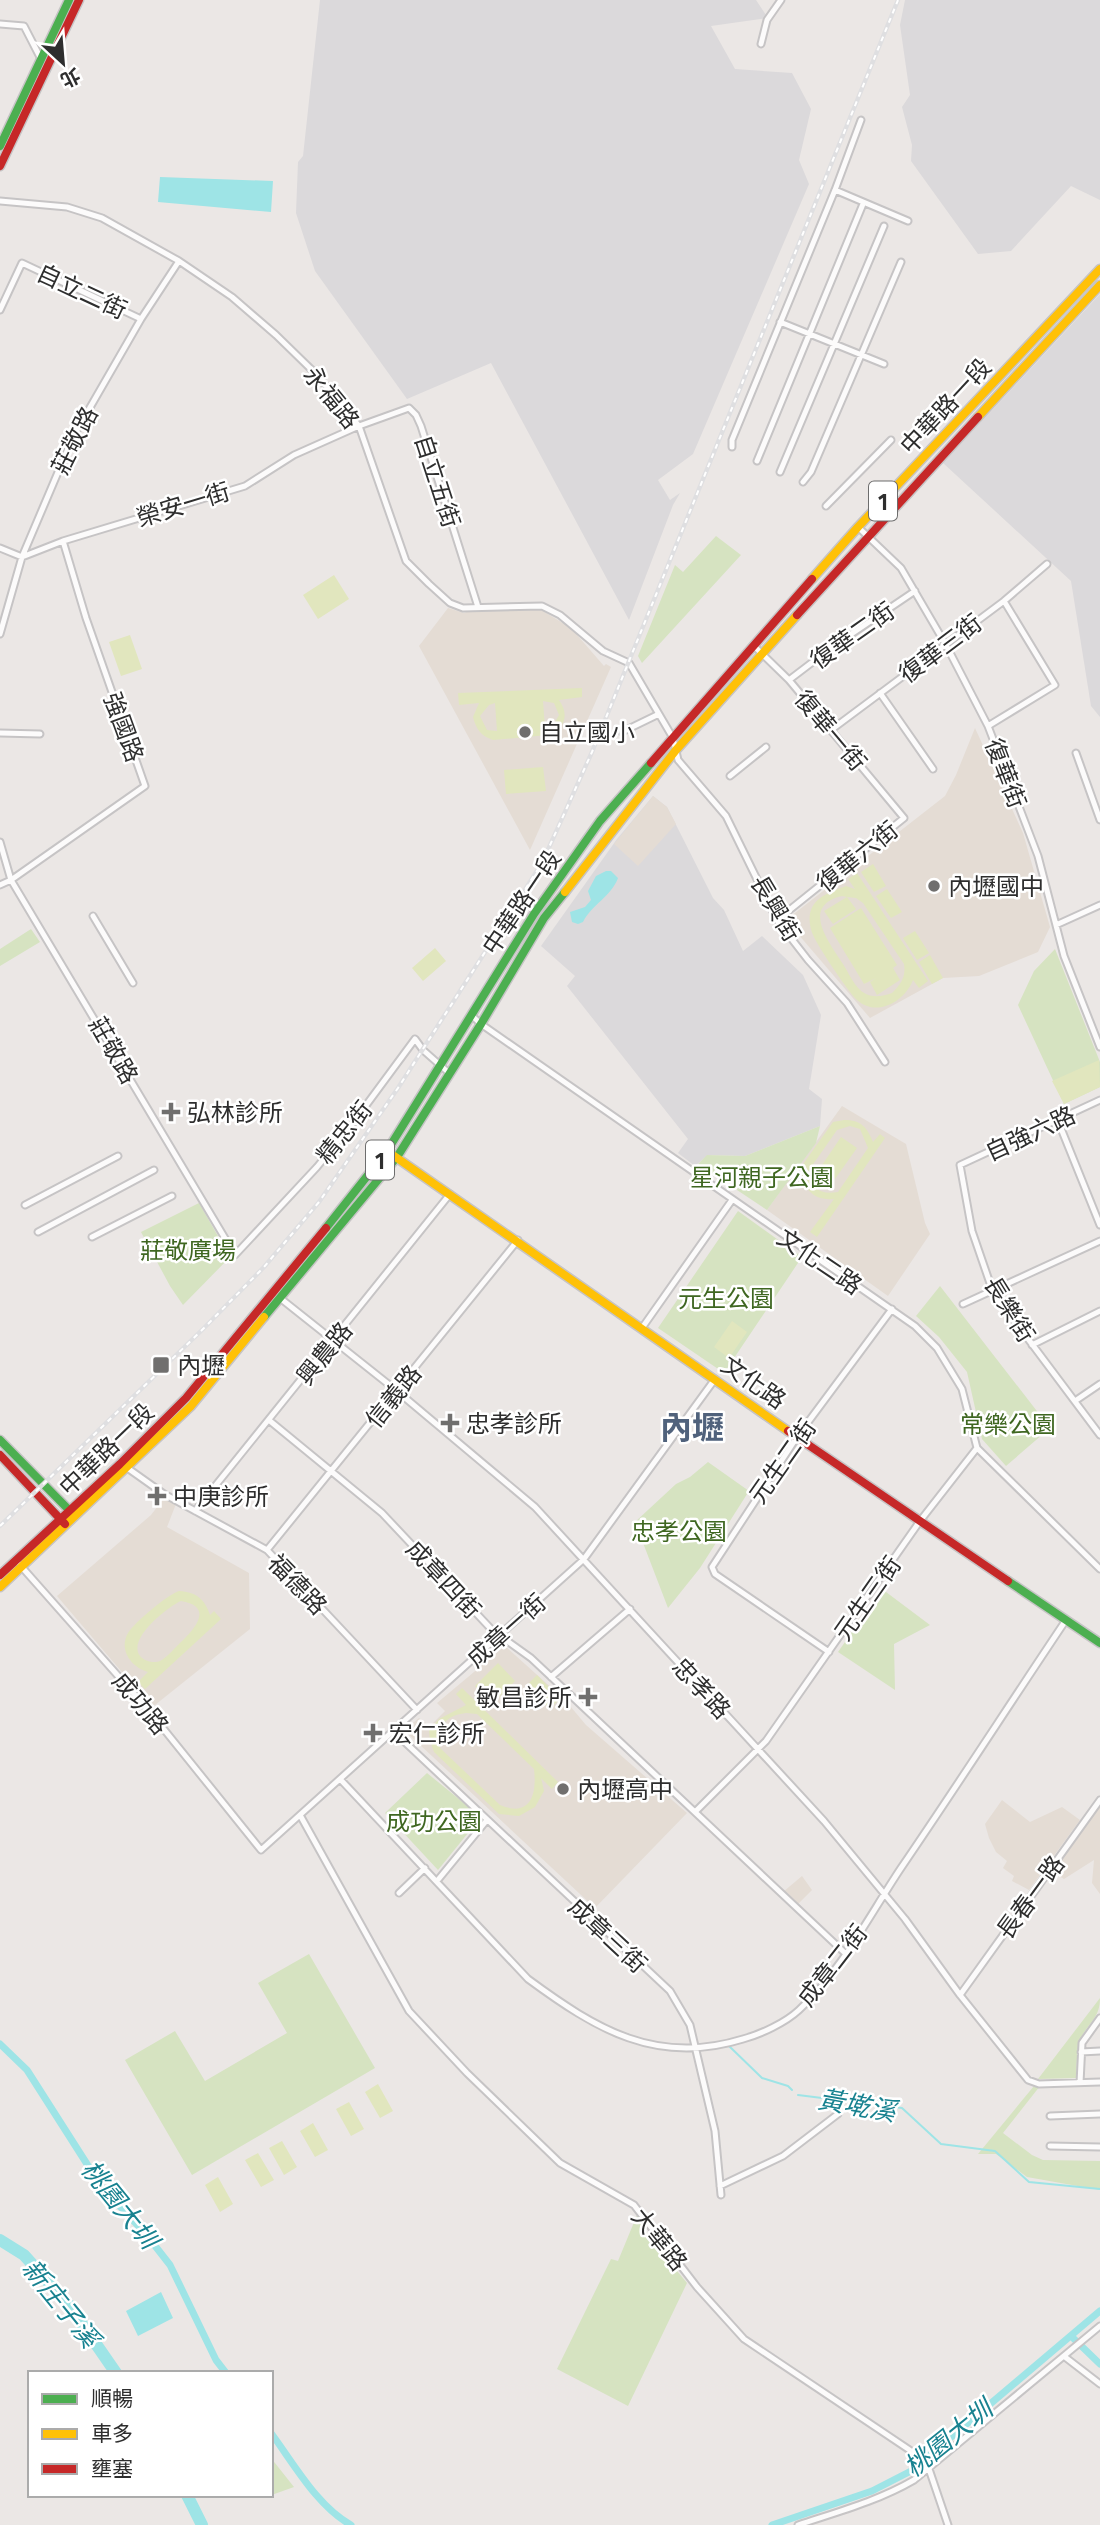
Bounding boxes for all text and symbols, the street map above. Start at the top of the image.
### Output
north arrow [28,28,98,98]
text: 北 [56,62,86,96]
street label: 自立二街 [31,254,133,328]
street label: 中華路一段 [891,350,999,462]
street label: 永福路 [295,358,369,436]
street label: 莊敬路 [42,400,106,480]
street label: 自立五街 [406,430,470,532]
street label: 榮安一街 [132,473,234,535]
road number: 1 [869,481,897,520]
street label: 復華二街 [802,593,902,677]
street label: 復華三街 [891,605,989,691]
street label: 復華一街 [786,682,876,778]
street label: 強國路 [95,687,153,767]
place label: 自立國小 [539,714,635,750]
marker: 自立國小 [517,724,533,740]
street label: 復華街 [976,733,1036,813]
street label: 復華六街 [808,812,906,900]
street label: 中華路一段 [473,842,569,962]
street label: 長興街 [742,868,810,948]
place label: 內壢國中 [948,868,1044,904]
marker: 內壢國中 [926,878,942,894]
street label: 莊敬路 [80,1010,148,1090]
street label: 精忠街 [307,1093,381,1171]
place label: 弘林診所 [187,1094,283,1130]
street label: 自強六路 [979,1096,1081,1170]
marker: 弘林診所 [161,1102,181,1122]
road number: 1 [366,1140,394,1180]
park label: 星河親子公園 [690,1159,834,1195]
street label: 文化二路 [770,1219,870,1303]
park label: 莊敬廣場 [140,1232,236,1268]
street label: 長樂街 [976,1269,1044,1349]
park label: 元生公園 [678,1280,774,1316]
street label: 興農路 [287,1314,361,1392]
place label: 內壢 [177,1347,225,1383]
street label: 文化路 [714,1347,794,1417]
marker: 內壢 [151,1355,171,1375]
street label: 信義路 [356,1357,430,1435]
street label: 中華路一段 [50,1394,162,1504]
district label: 內壢 [660,1403,724,1451]
place label: 忠孝診所 [466,1405,562,1441]
park label: 常樂公園 [960,1406,1056,1442]
street label: 元生二街 [740,1411,824,1511]
marker: 忠孝診所 [440,1413,460,1433]
place label: 中庚診所 [173,1478,269,1514]
marker: 中庚診所 [147,1486,167,1506]
park label: 忠孝公園 [631,1513,727,1549]
street label: 成章四街 [398,1532,490,1626]
street label: 福德路 [260,1546,336,1622]
street label: 元生三街 [825,1548,909,1648]
street label: 成章一街 [458,1585,554,1675]
street label: 忠孝路 [664,1649,740,1727]
street label: 成功路 [104,1664,178,1742]
place label: 敏昌診所 [476,1679,572,1715]
marker: 敏昌診所 [578,1687,598,1707]
place label: 宏仁診所 [389,1715,485,1751]
marker: 宏仁診所 [363,1723,383,1743]
place label: 內壢高中 [577,1771,673,1807]
marker: 內壢高中 [555,1781,571,1797]
park label: 成功公園 [386,1803,482,1839]
street label: 長春一路 [987,1848,1073,1946]
street label: 成章三街 [561,1889,655,1981]
street label: 成章二街 [788,1916,876,2014]
water label: 黃墘溪 [815,2079,903,2132]
water label: 桃園大圳 [72,2151,170,2260]
street label: 大華路 [623,2200,697,2278]
water label: 新庄子溪 [13,2250,111,2359]
legend [28,2371,273,2497]
text: 順暢 [91,2382,133,2414]
water label: 桃園大圳 [895,2388,1004,2486]
text: 車多 [91,2417,133,2449]
text: 壅塞 [91,2452,133,2484]

